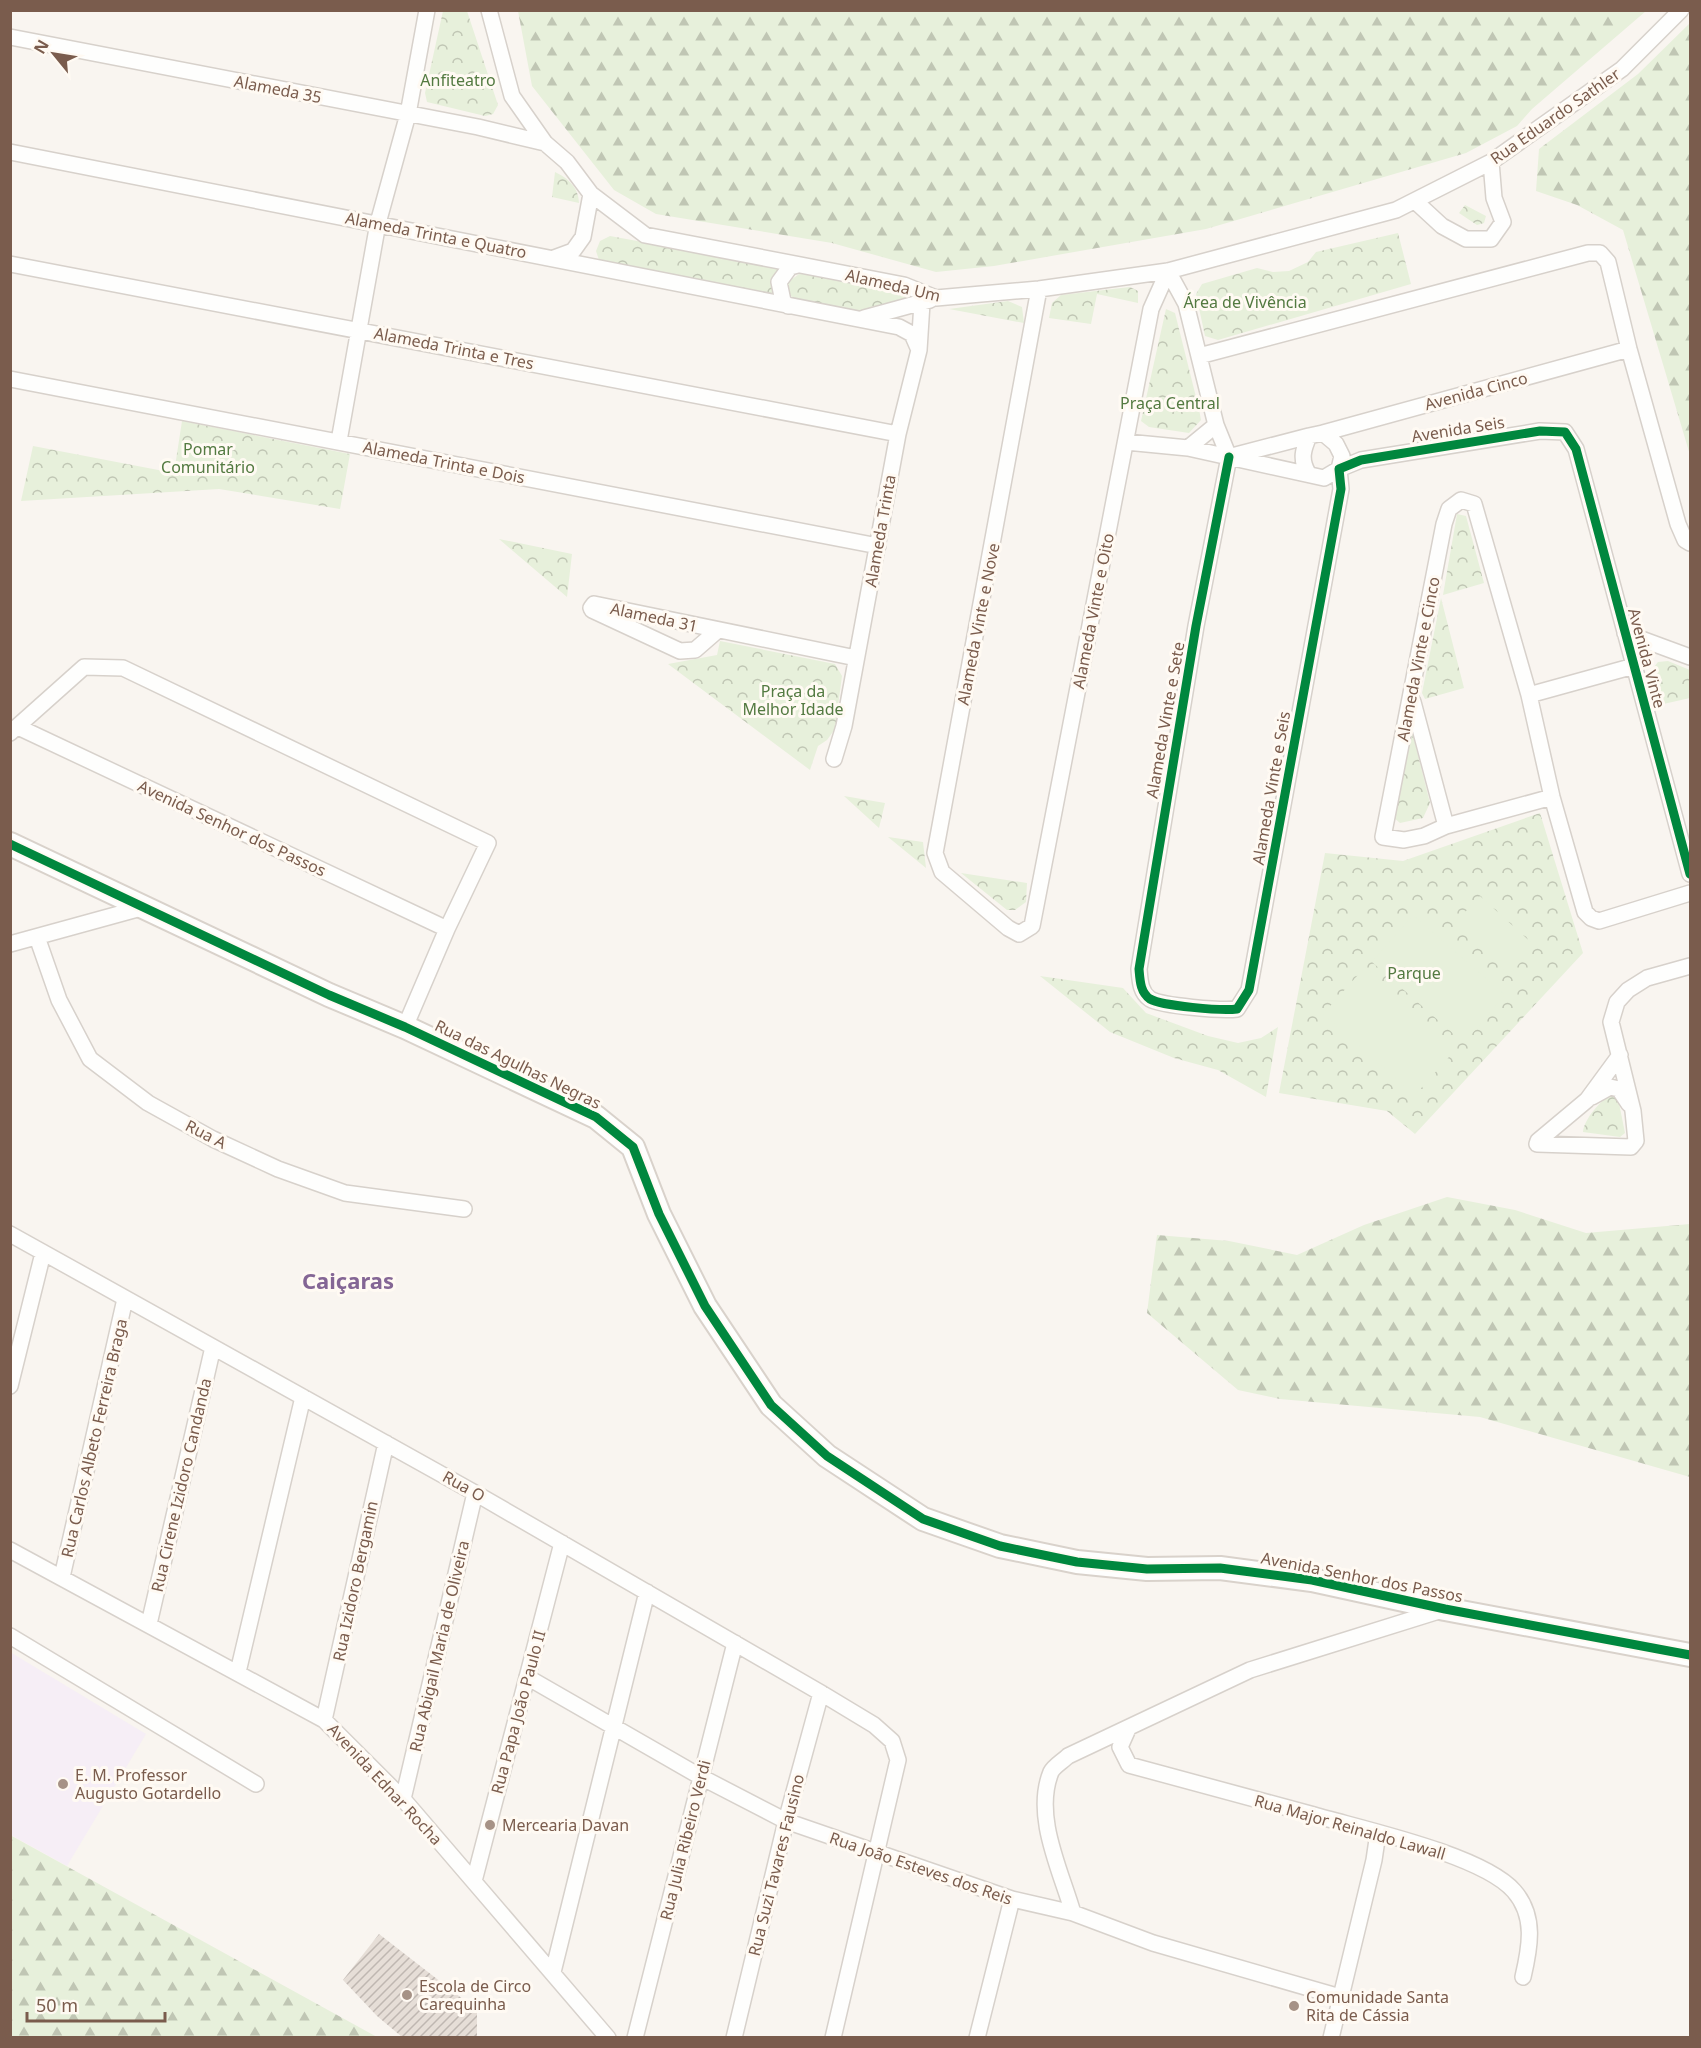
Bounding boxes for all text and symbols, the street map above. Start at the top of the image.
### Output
north arrow [24,24,84,84]
text: N [28,35,54,58]
street label: Rua Eduardo Sathler [1486,63,1625,169]
park label: Anfiteatro [420,69,496,91]
street label: Alameda 35 [232,70,324,108]
street label: Alameda Trinta e Quatro [343,207,529,263]
street label: Alameda Um [843,263,943,307]
park label: Área de Vivência [1183,291,1307,313]
street label: Alameda Trinta e Tres [372,322,536,374]
street label: Avenida Cinco [1422,367,1530,415]
park label: Praça Central [1120,392,1220,414]
street label: Avenida Seis [1410,411,1506,447]
street label: Alameda Trinta e Dois [361,436,527,488]
park label: Pomar Comunitário [161,438,255,478]
street label: Alameda Trinta [859,473,901,589]
street label: Alameda Vinte e Oito [1067,531,1119,691]
street label: Alameda Vinte e Nove [951,541,1005,707]
street label: Alameda Vinte e Cinco [1391,575,1445,743]
street label: Alameda 31 [608,597,700,637]
street label: Avenida Vinte [1623,606,1671,710]
street label: Alameda Vinte e Sete [1140,640,1190,800]
park label: Praça da Melhor Idade [742,680,844,720]
street label: Alameda Vinte e Seis [1247,709,1295,867]
street label: Avenida Senhor dos Passos [134,775,330,881]
park label: Parque [1387,962,1441,984]
street label: Rua das Agulhas Negras [431,1014,605,1114]
street label: Rua A [182,1114,231,1154]
district label: Caiçaras [302,1265,394,1295]
street label: Rua Carlos Albeto Ferreira Braga [56,1316,132,1560]
street label: Rua Cirene Izidoro Candanda [146,1376,216,1594]
street label: Rua O [439,1465,489,1507]
street label: Rua Izidoro Bergamin [327,1499,383,1663]
street label: Rua Abigail Maria de Oliveira [404,1538,474,1754]
street label: Avenida Senhor dos Passos [1259,1547,1465,1607]
street label: Rua Papa João Paulo II [486,1628,550,1796]
street label: Avenida Ednar Rocha [323,1718,447,1850]
street label: Rua Julia Ribeiro Verdi [654,1758,716,1922]
place label: E. M. Professor Augusto Gotardello [75,1764,221,1804]
street label: Rua Suzi Tavares Fausino [743,1772,809,1958]
marker: E. M. Professor Augusto Gotardello [56,1777,70,1791]
street label: Rua Major Reinaldo Lawall [1252,1789,1448,1865]
place label: Mercearia Davan [502,1814,629,1836]
marker: Mercearia Davan [483,1818,497,1832]
street label: Rua João Esteves dos Reis [827,1826,1015,1910]
place label: Escola de Circo Carequinha [419,1975,531,2015]
scale bar [27,1985,165,2023]
place label: Comunidade Santa Rita de Cássia [1306,1986,1449,2026]
marker: Escola de Circo Carequinha [400,1988,414,2002]
text: 50 m [36,1993,78,2017]
marker: Comunidade Santa Rita de Cássia [1287,1999,1301,2013]

